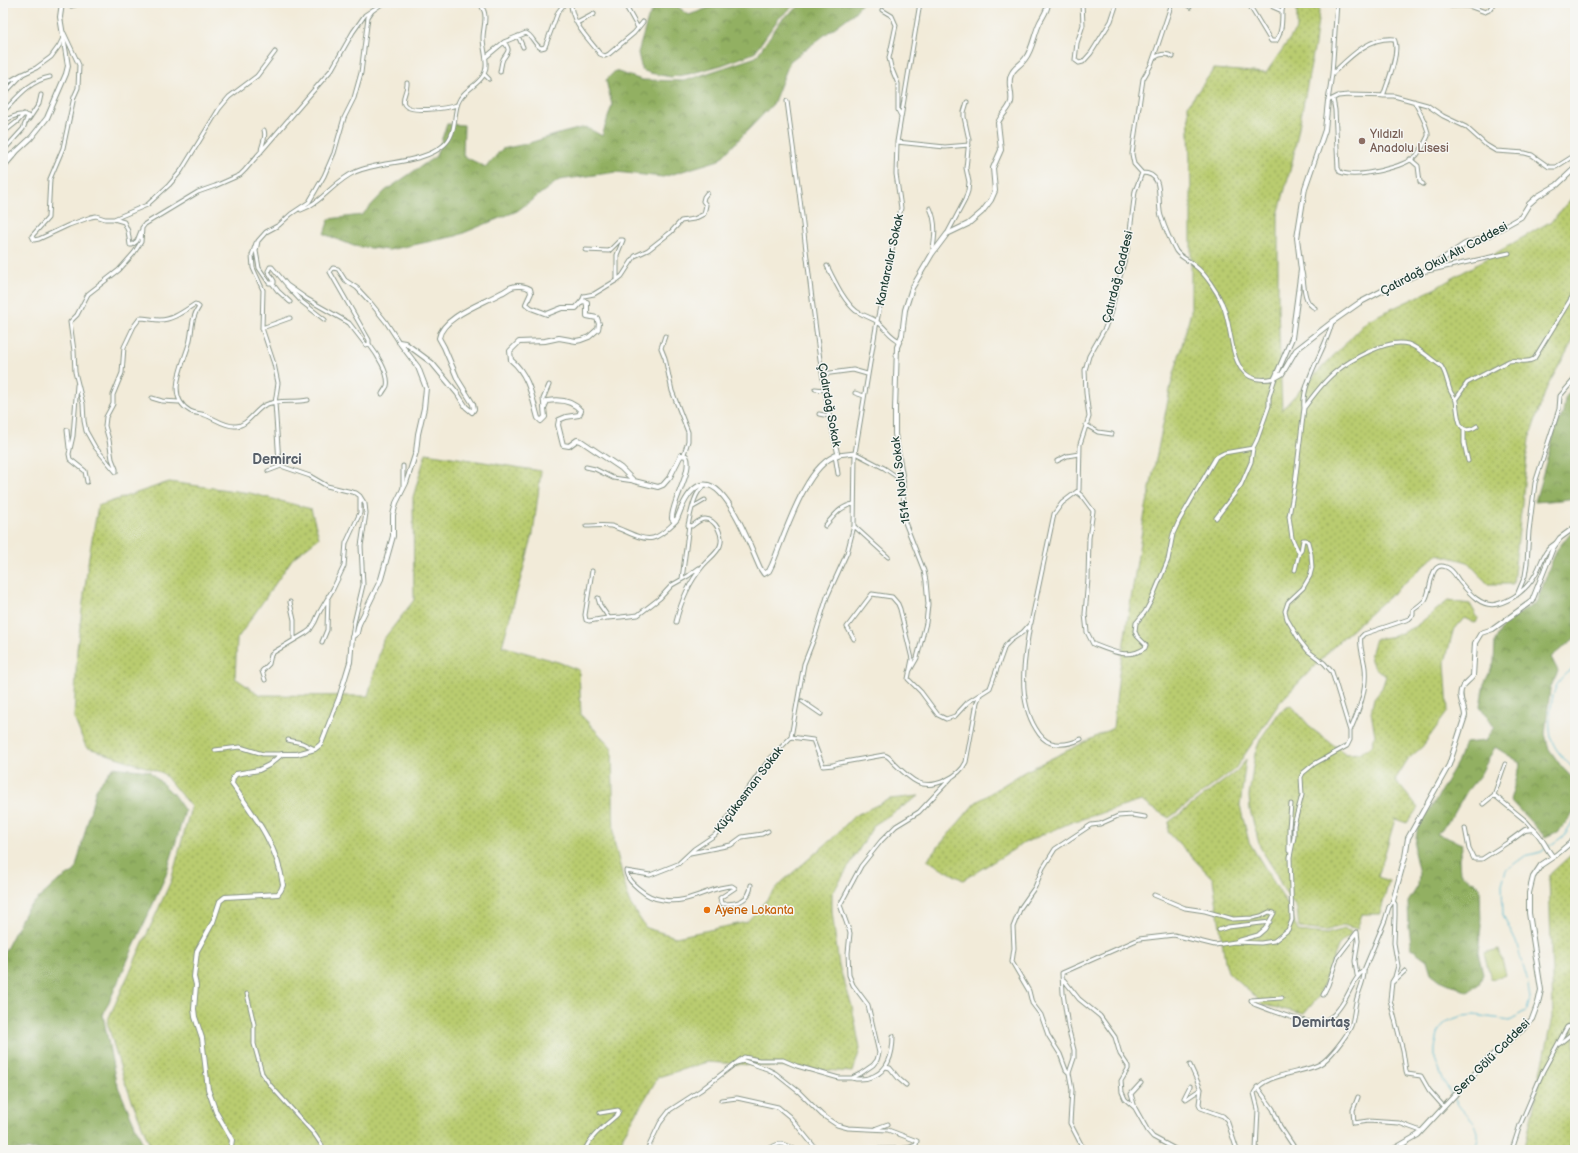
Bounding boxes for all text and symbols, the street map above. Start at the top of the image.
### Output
place label: Yıldızlı Anadolu Lisesi [1369,127,1449,156]
marker: Yıldızlı Anadolu Lisesi [1357,136,1367,146]
street label: Kantarcılar Sokak [873,212,907,307]
street label: Çatırdağ Okul Altı Caddesi [1378,219,1510,299]
street label: Çatırdağ Caddesi [1099,229,1137,325]
street label: Çadırdağ Sokak [814,362,844,448]
street label: 1514 Nolu Sokak [888,436,914,524]
district label: Demirci [252,451,302,468]
street label: Küçükosman Sokak [711,744,787,836]
place label: Ayene Lokanta [715,903,794,918]
marker: Ayene Lokanta [702,905,712,915]
district label: Demirtaş [1292,1014,1350,1031]
street label: Sera Gölü Caddesi [1451,1016,1533,1098]

